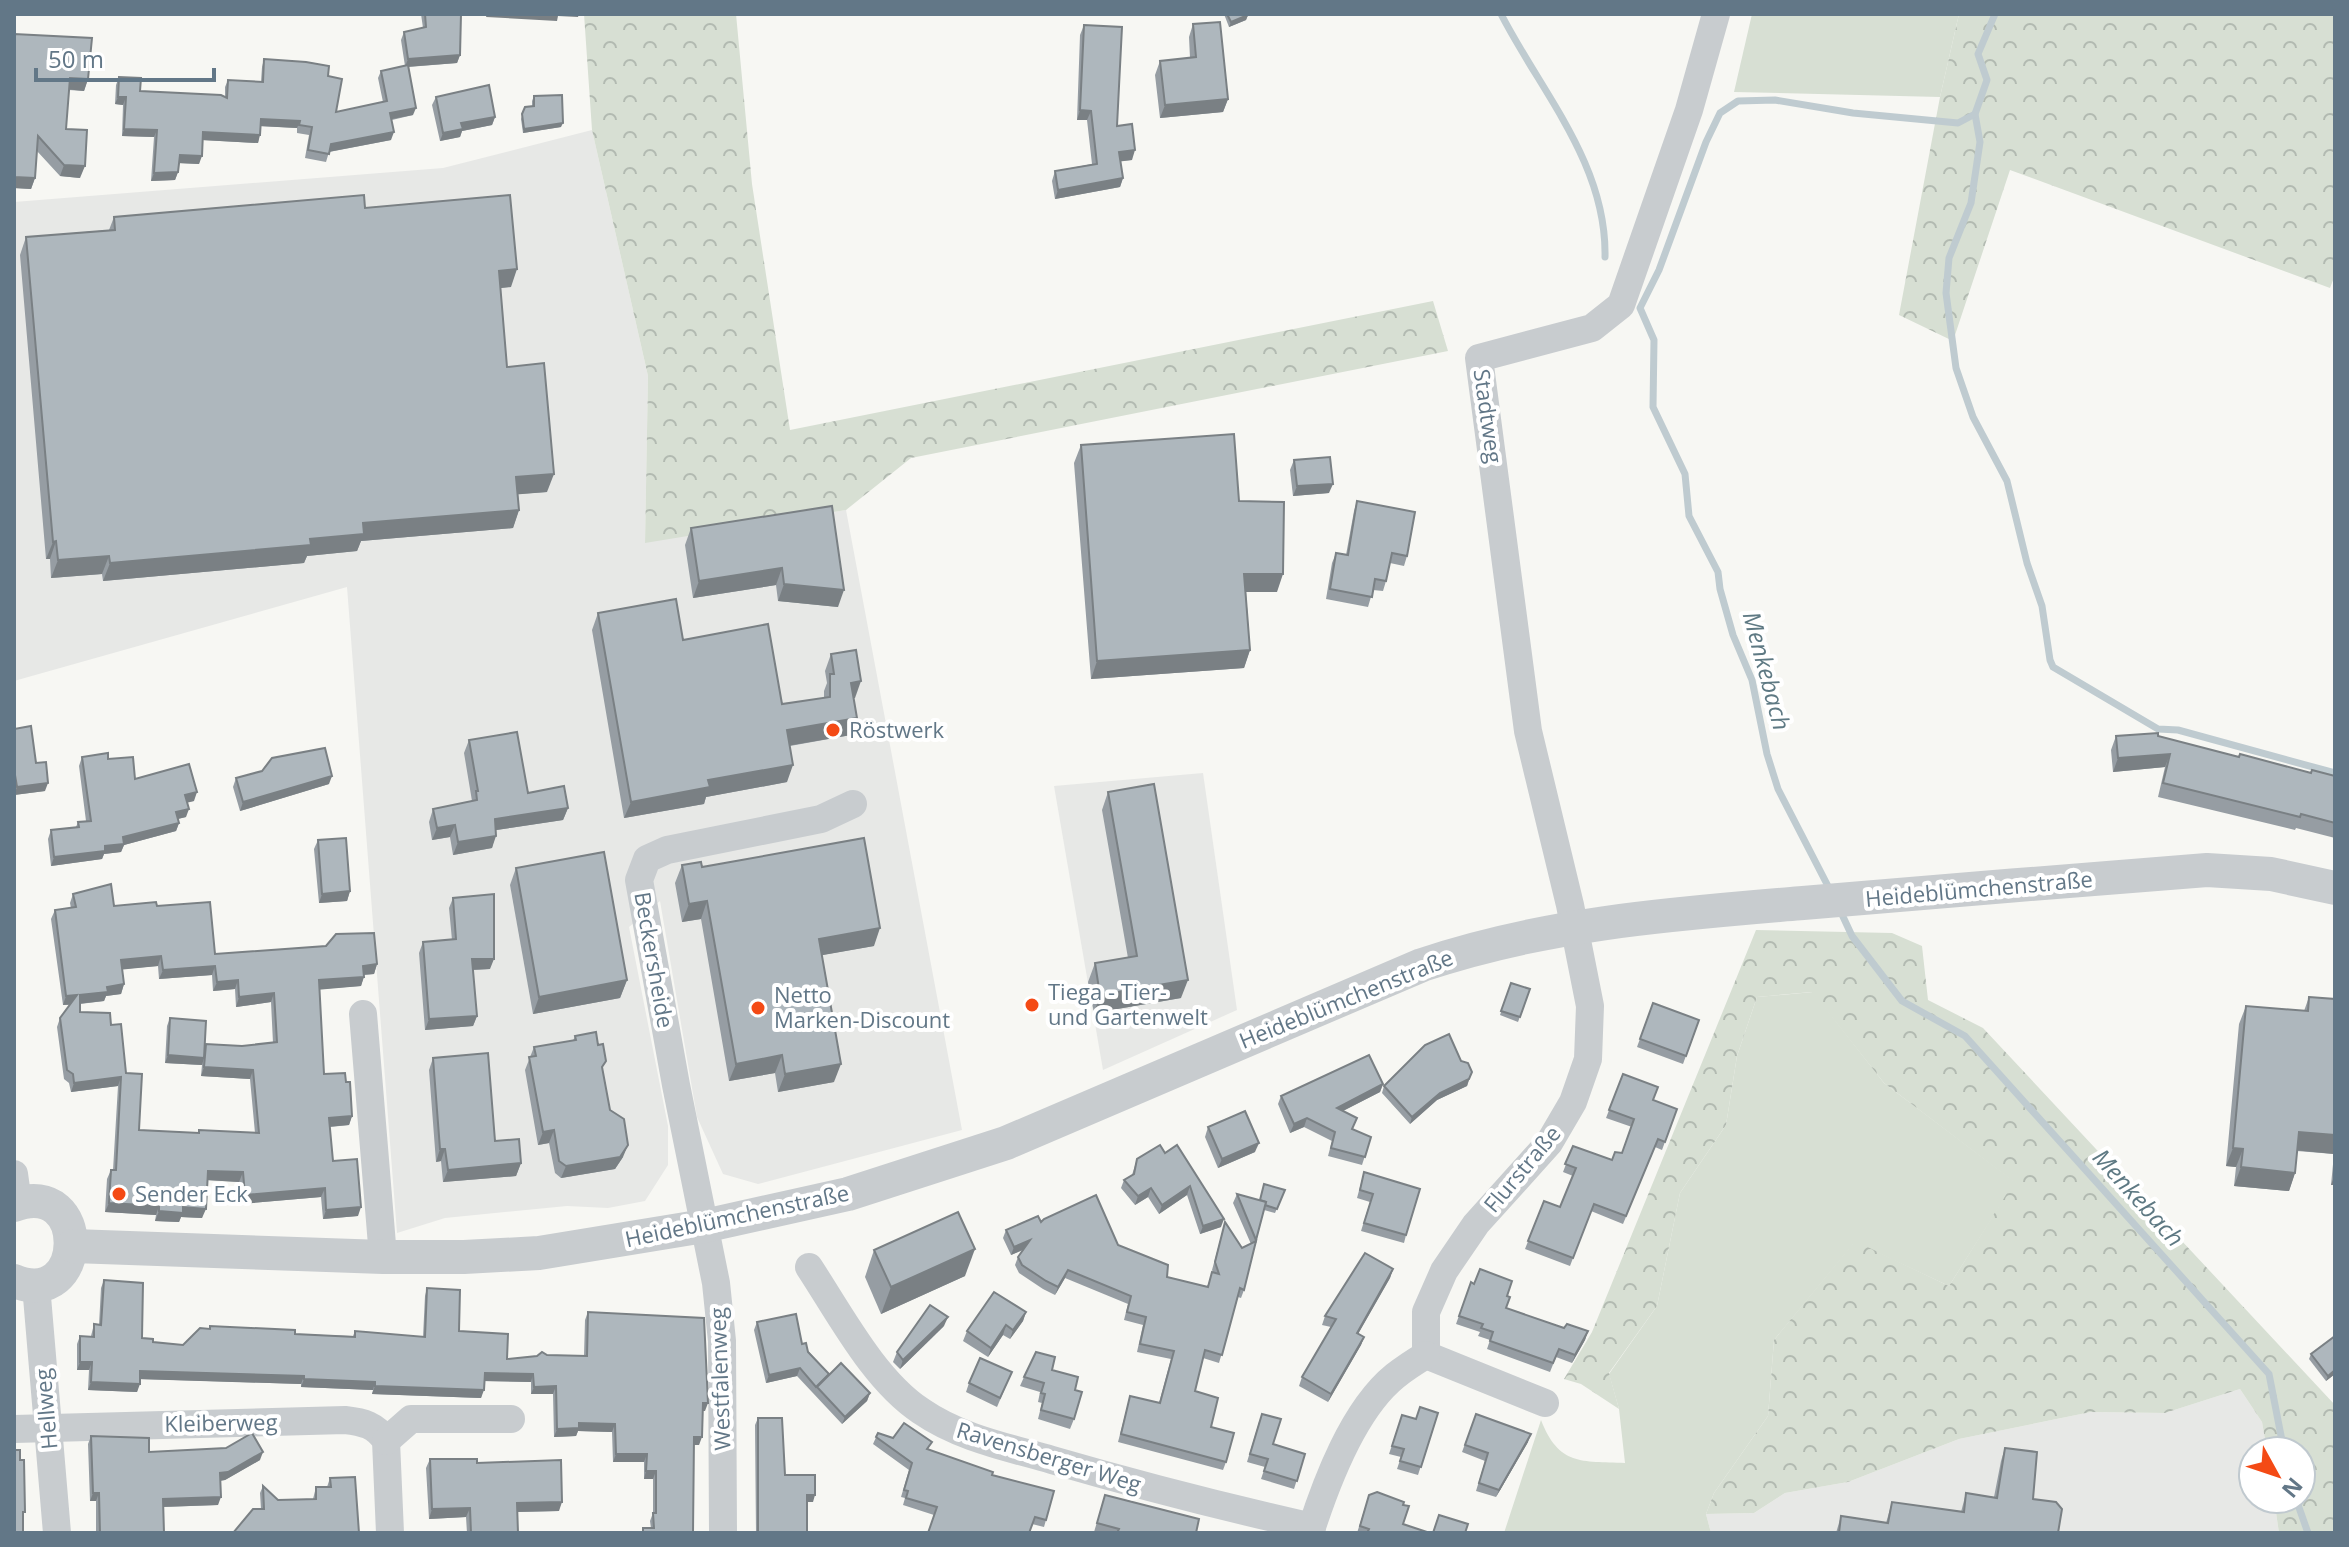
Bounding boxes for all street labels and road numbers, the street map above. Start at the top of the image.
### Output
street label: Stadtweg [1468,367,1510,465]
street label: Heideblümchenstraße [1864,863,2094,913]
street label: Beckersheide [628,889,682,1030]
street label: Heideblümchenstraße [1234,941,1457,1055]
street label: Flurstraße [1476,1119,1566,1218]
street label: Heideblümchenstraße [622,1177,852,1253]
street label: Westfalenweg [702,1307,736,1451]
street label: Hellweg [27,1367,63,1451]
street label: Kleiberweg [164,1406,278,1438]
street label: Ravensberger Weg [953,1414,1145,1498]

